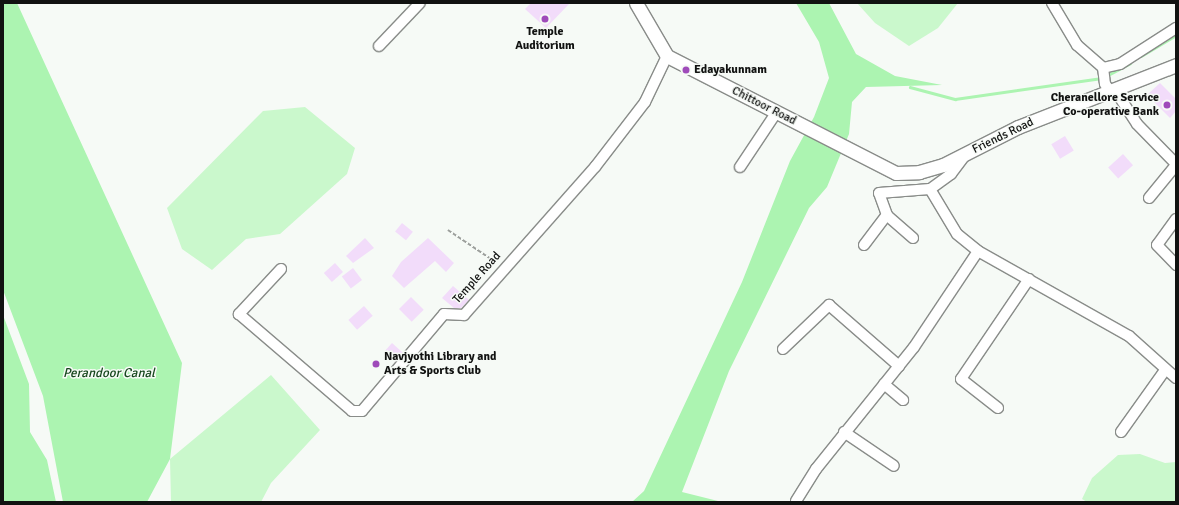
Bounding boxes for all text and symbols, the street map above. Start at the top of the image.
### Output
marker: Temple Auditorium [540,14,550,24]
place label: Temple Auditorium [515,25,575,53]
place label: Edayakunnam [694,63,767,77]
marker: Edayakunnam [681,65,691,75]
street label: Chittoor Road [729,84,799,128]
place label: Cheranellore Service Co-operative Bank [1051,91,1159,119]
marker: Cheranellore Service Co-operative Bank [1162,100,1172,110]
street label: Friends Road [970,115,1036,157]
street label: Temple Road [450,249,504,307]
place label: Navjyothi Library and Arts & Sports Club [384,350,497,378]
marker: Navjyothi Library and Arts & Sports Club [371,359,381,369]
water label: Perandoor Canal [63,365,155,381]

